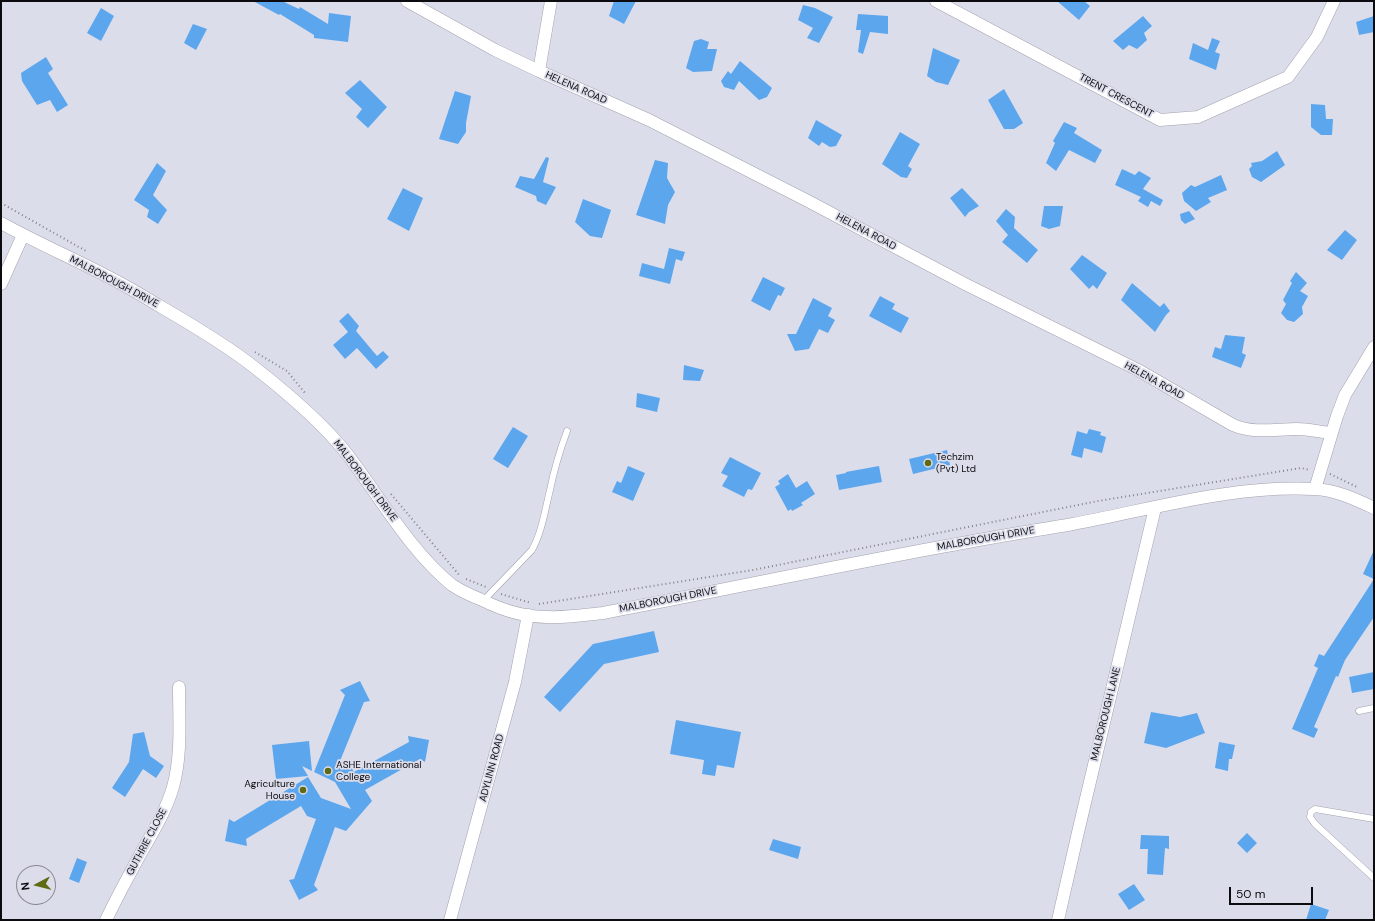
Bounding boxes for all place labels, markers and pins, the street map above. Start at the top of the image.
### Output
place label: Techzim (Pvt) Ltd [936,451,976,474]
marker: Techzim (Pvt) Ltd [923,458,933,468]
place label: ASHE International College [336,759,421,782]
marker: ASHE International College [323,766,333,776]
place label: Agriculture House [244,778,295,802]
marker: Agriculture House [298,785,308,795]

